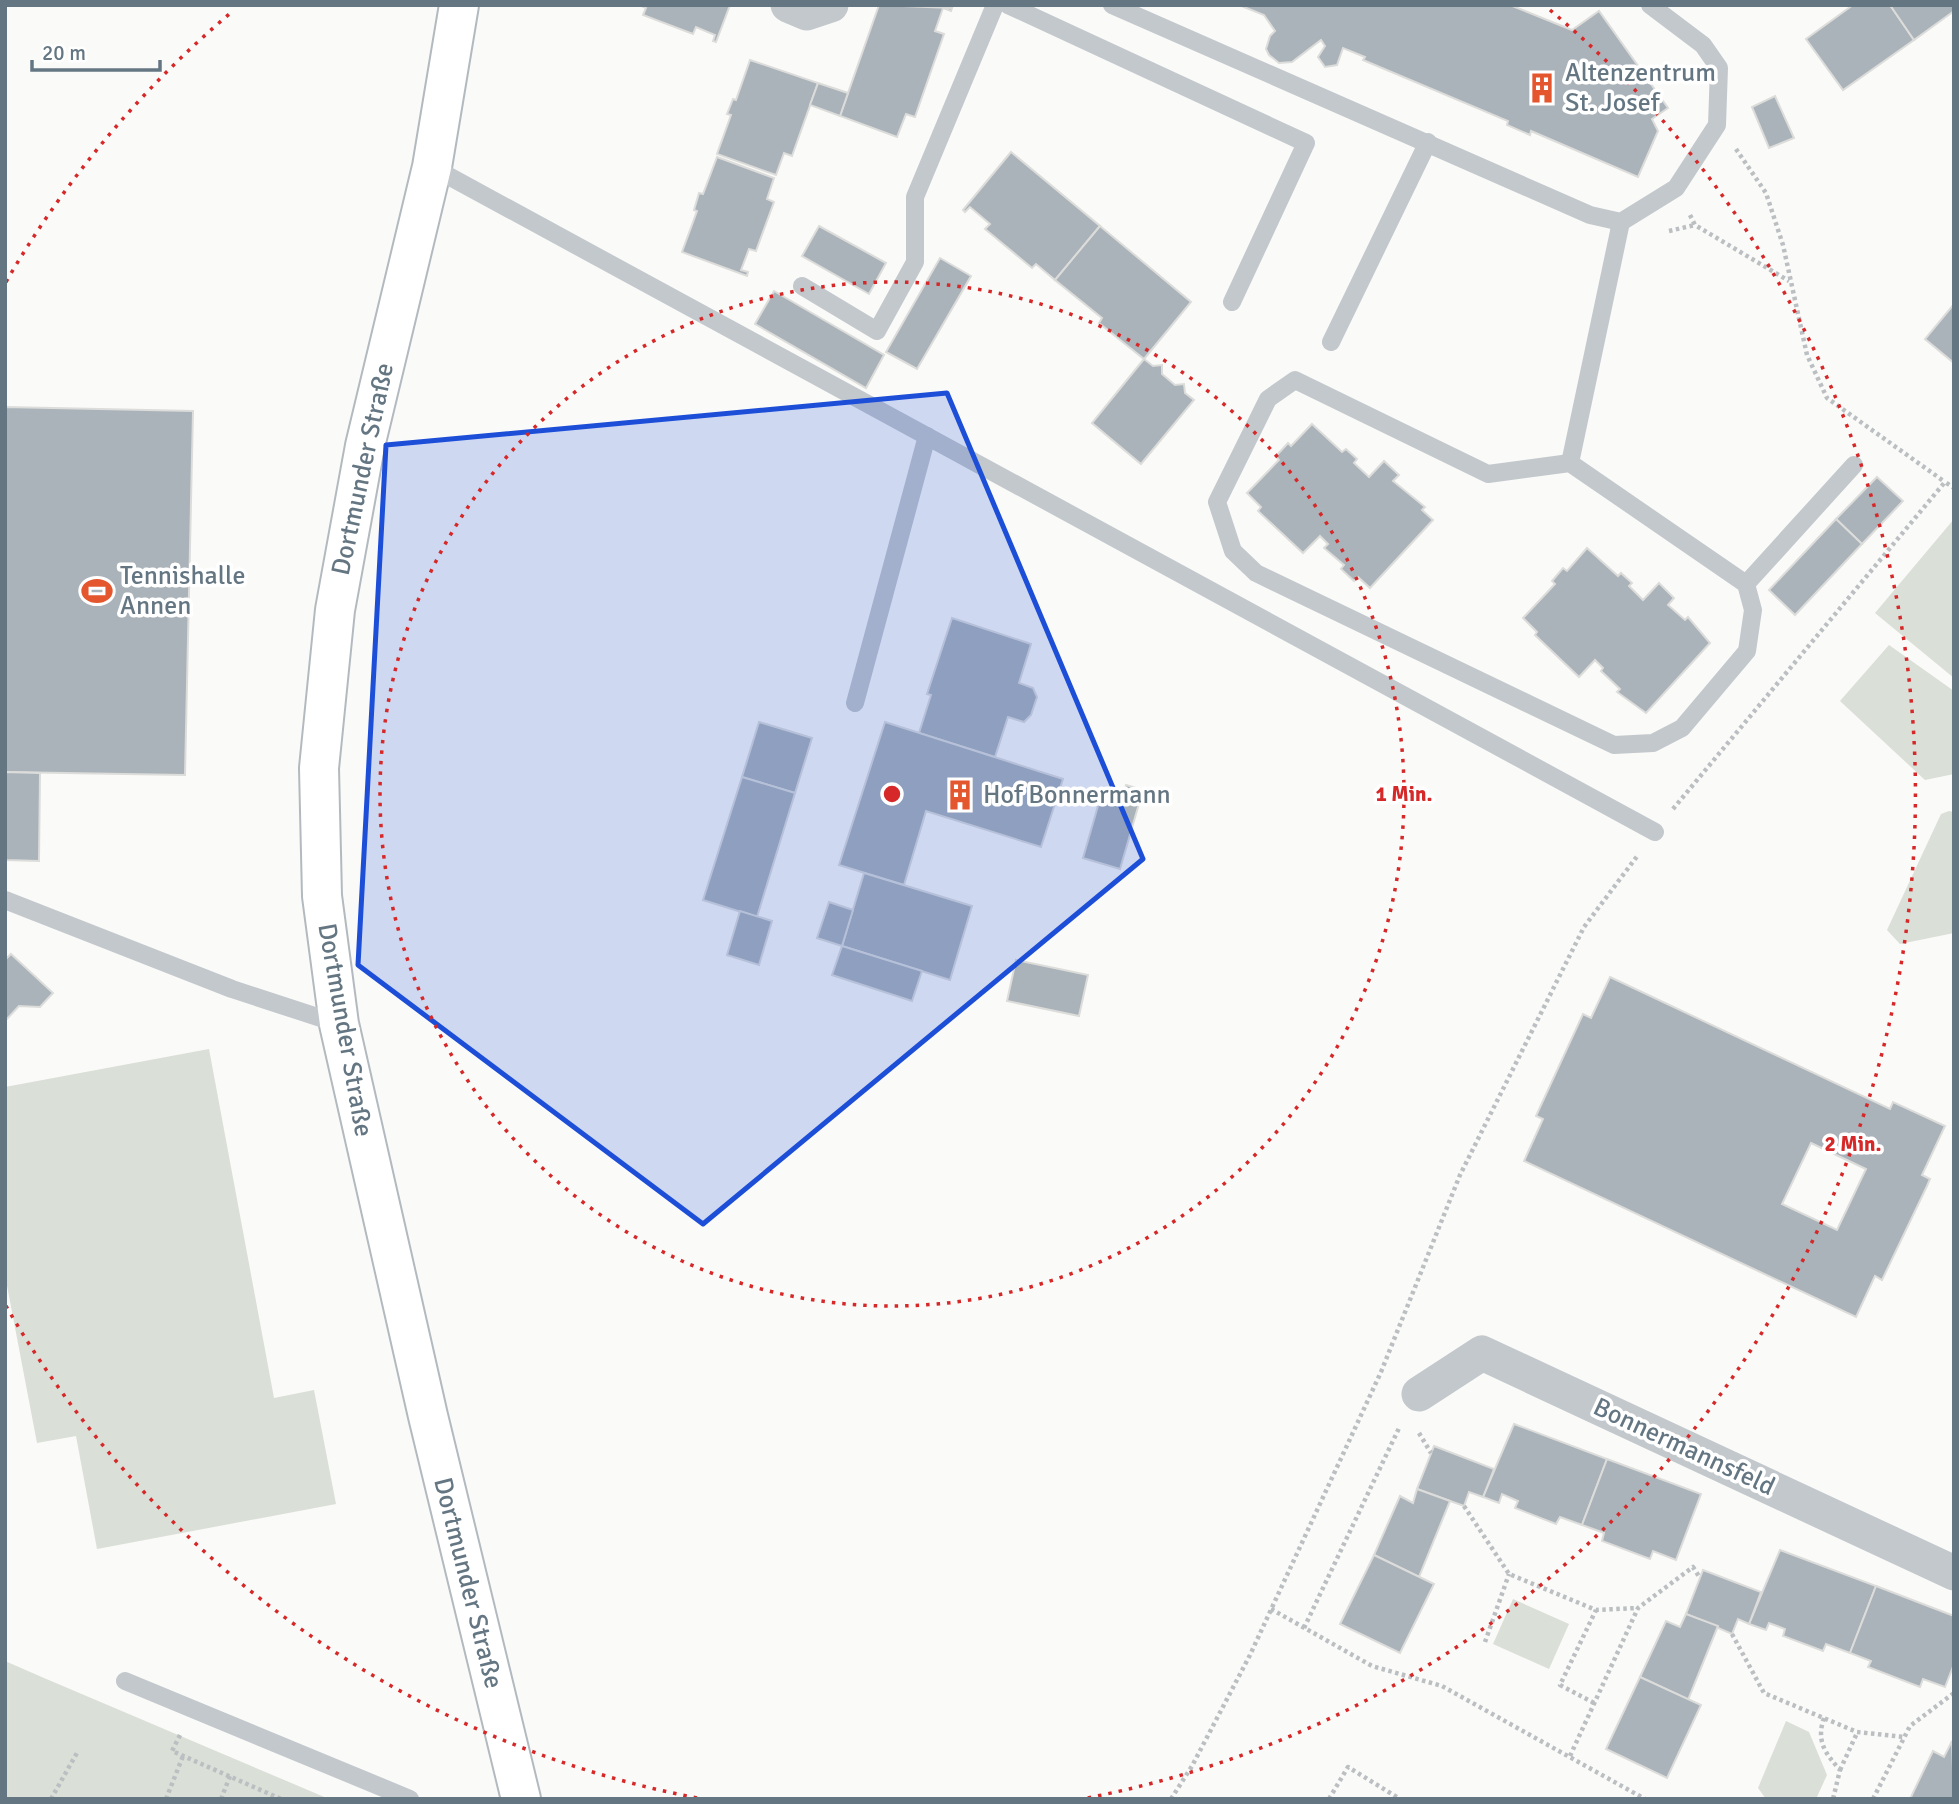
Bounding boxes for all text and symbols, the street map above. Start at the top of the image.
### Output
scale bar [32,28,159,72]
text: 20 m [42,40,86,66]
place label: Altenzentrum St. Josef [1565,57,1716,119]
building icon: Altenzentrum St. Josef [1525,71,1559,105]
street label: Dortmunder Straße [325,360,401,578]
place label: Tennishalle Annen [120,560,246,622]
sports icon: Tennishalle Annen [80,574,114,608]
building icon: Hof Bonnermann [943,778,977,812]
place label: Hof Bonnermann [983,779,1171,811]
text: 1 Min. [1375,781,1433,807]
centre of rings [880,782,904,806]
street label: Dortmunder Straße [310,921,380,1139]
text: 2 Min. [1824,1131,1882,1157]
street label: Bonnermannsfeld [1588,1391,1780,1503]
street label: Dortmunder Straße [426,1474,510,1692]

